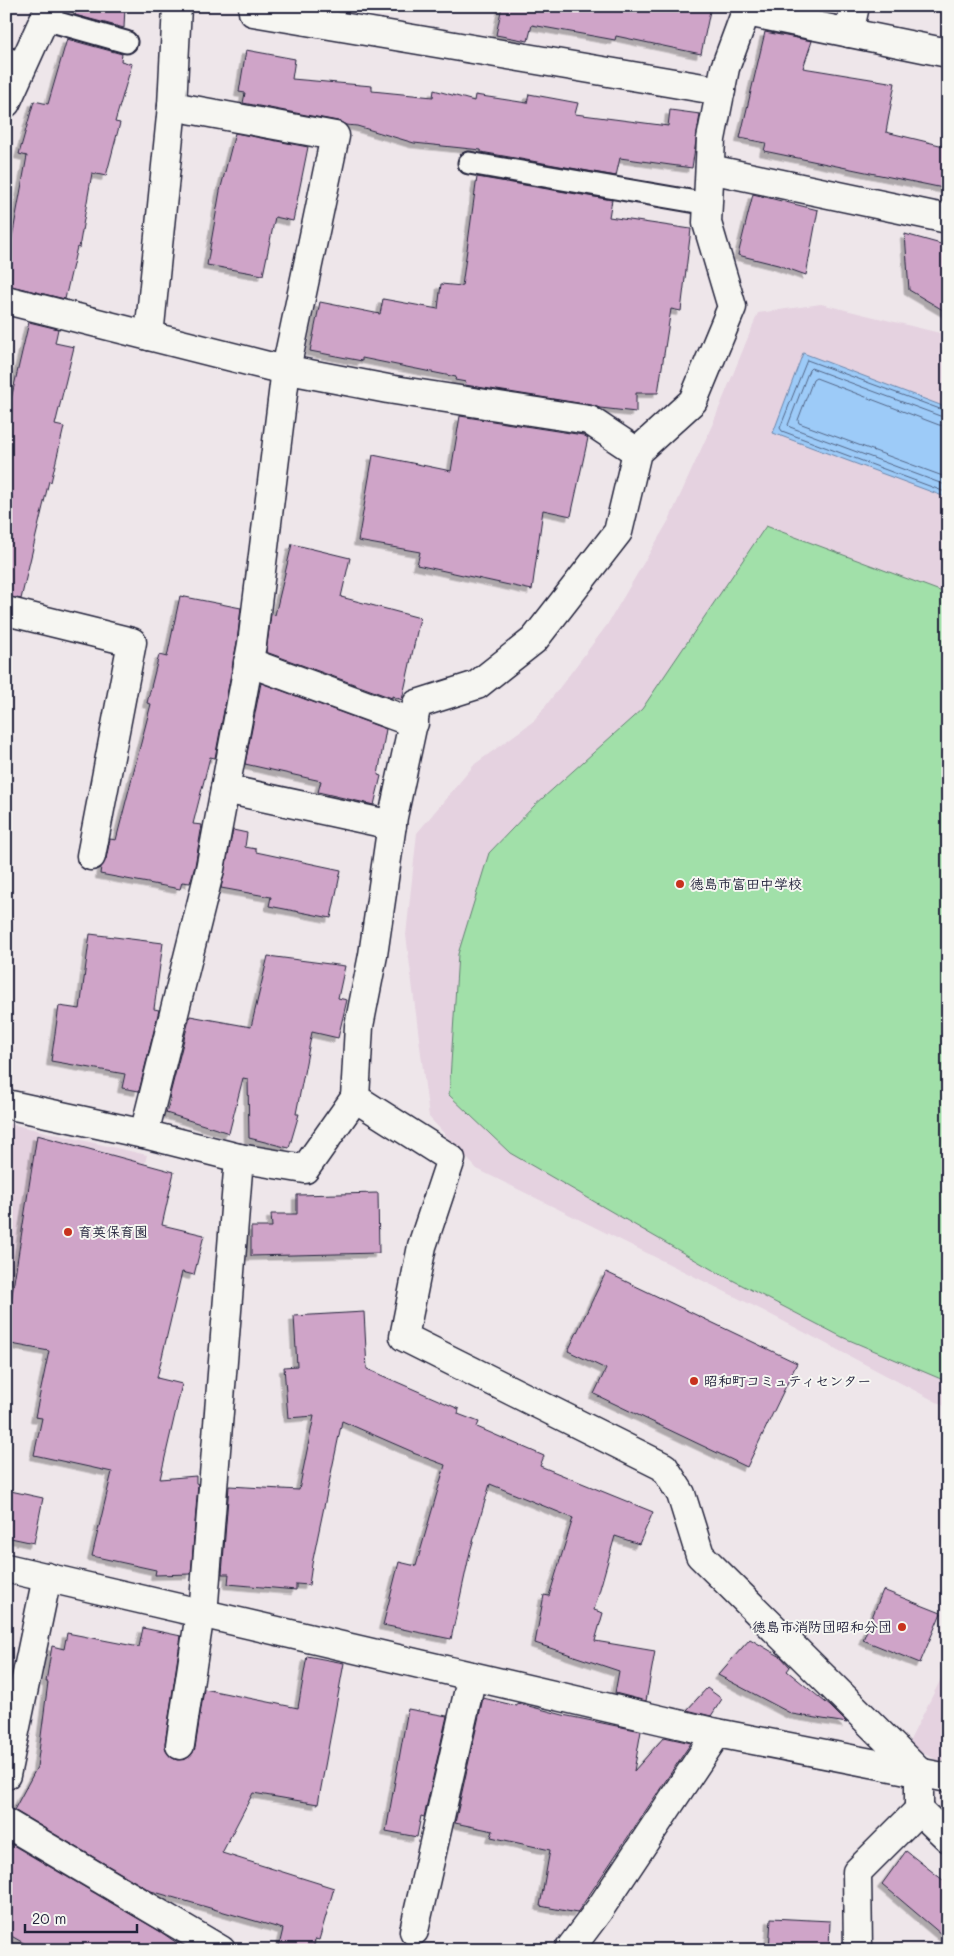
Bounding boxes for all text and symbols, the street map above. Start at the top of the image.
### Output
place label: 徳島市富田中学校 [690,874,802,893]
marker: 徳島市富田中学校 [674,878,686,890]
place label: 育英保育園 [78,1222,148,1241]
marker: 育英保育園 [62,1226,74,1238]
place label: 昭和町コミュティセンター [704,1371,871,1390]
marker: 昭和町コミュティセンター [688,1375,700,1387]
place label: 徳島市消防団昭和分団 [752,1617,892,1636]
marker: 徳島市消防団昭和分団 [896,1621,908,1633]
scale bar [25,1901,138,1933]
text: 20 m [32,1908,66,1928]

